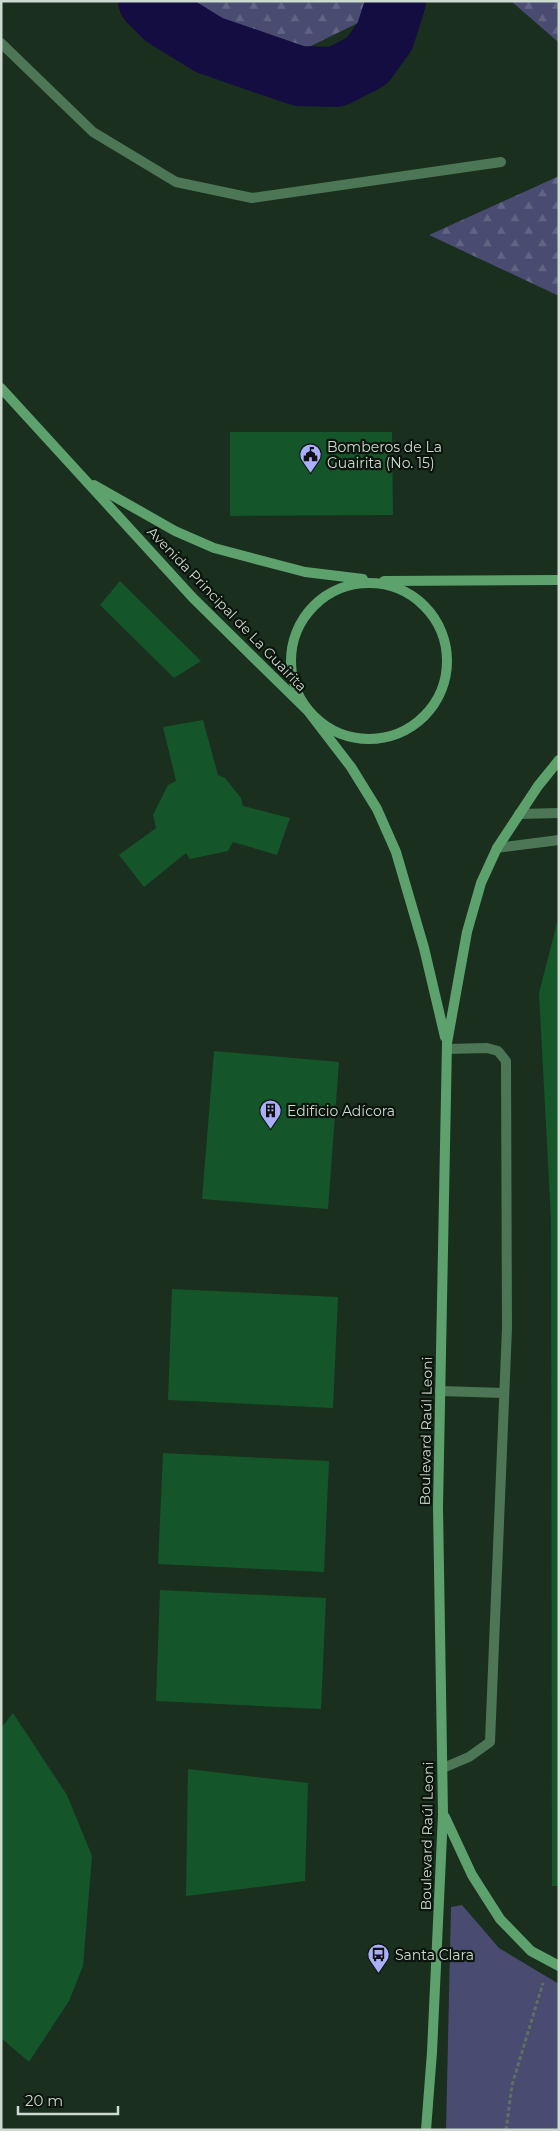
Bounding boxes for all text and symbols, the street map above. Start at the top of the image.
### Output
place label: Bomberos de La Guairita (No. 15) [327,438,442,472]
public building icon: Bomberos de La Guairita (No. 15) [299,443,323,474]
street label: Avenida Principal de La Guairita [143,523,311,695]
building icon: Edificio Adícora [259,1099,283,1130]
place label: Edificio Adícora [287,1102,395,1120]
street label: Boulevard Raúl Leoni [416,1356,436,1506]
street label: Boulevard Raúl Leoni [417,1761,437,1911]
bus stop icon: Santa Clara [367,1943,391,1974]
place label: Santa Clara [395,1946,474,1964]
scale bar [18,2084,118,2116]
text: 20 m [25,2091,63,2110]

